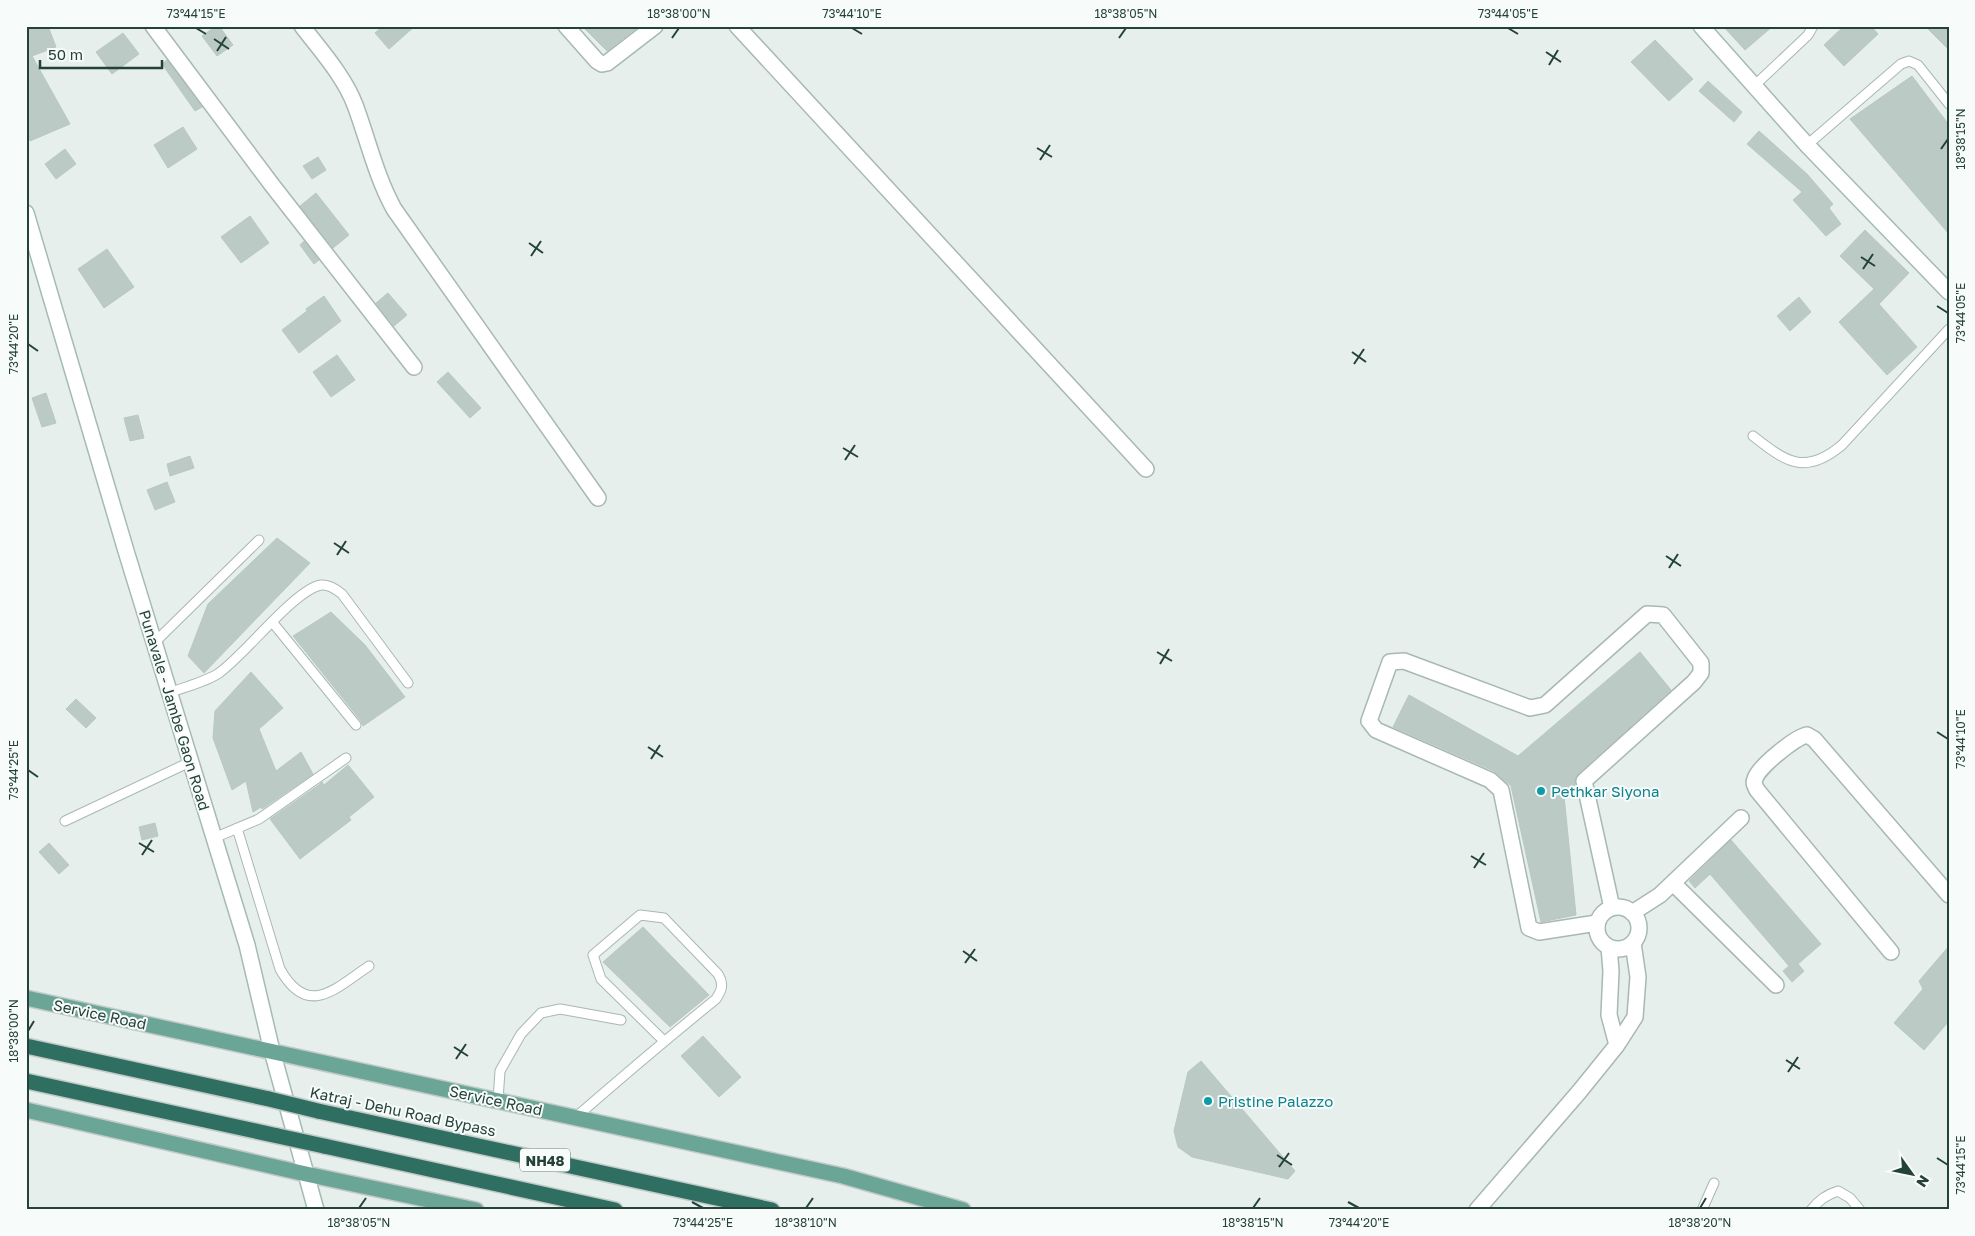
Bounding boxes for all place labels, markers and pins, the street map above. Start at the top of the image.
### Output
place label: Pethkar Siyona [1551,782,1659,800]
marker: Pethkar Siyona [1535,785,1547,797]
place label: Pristine Palazzo [1218,1092,1333,1110]
marker: Pristine Palazzo [1202,1095,1214,1107]

